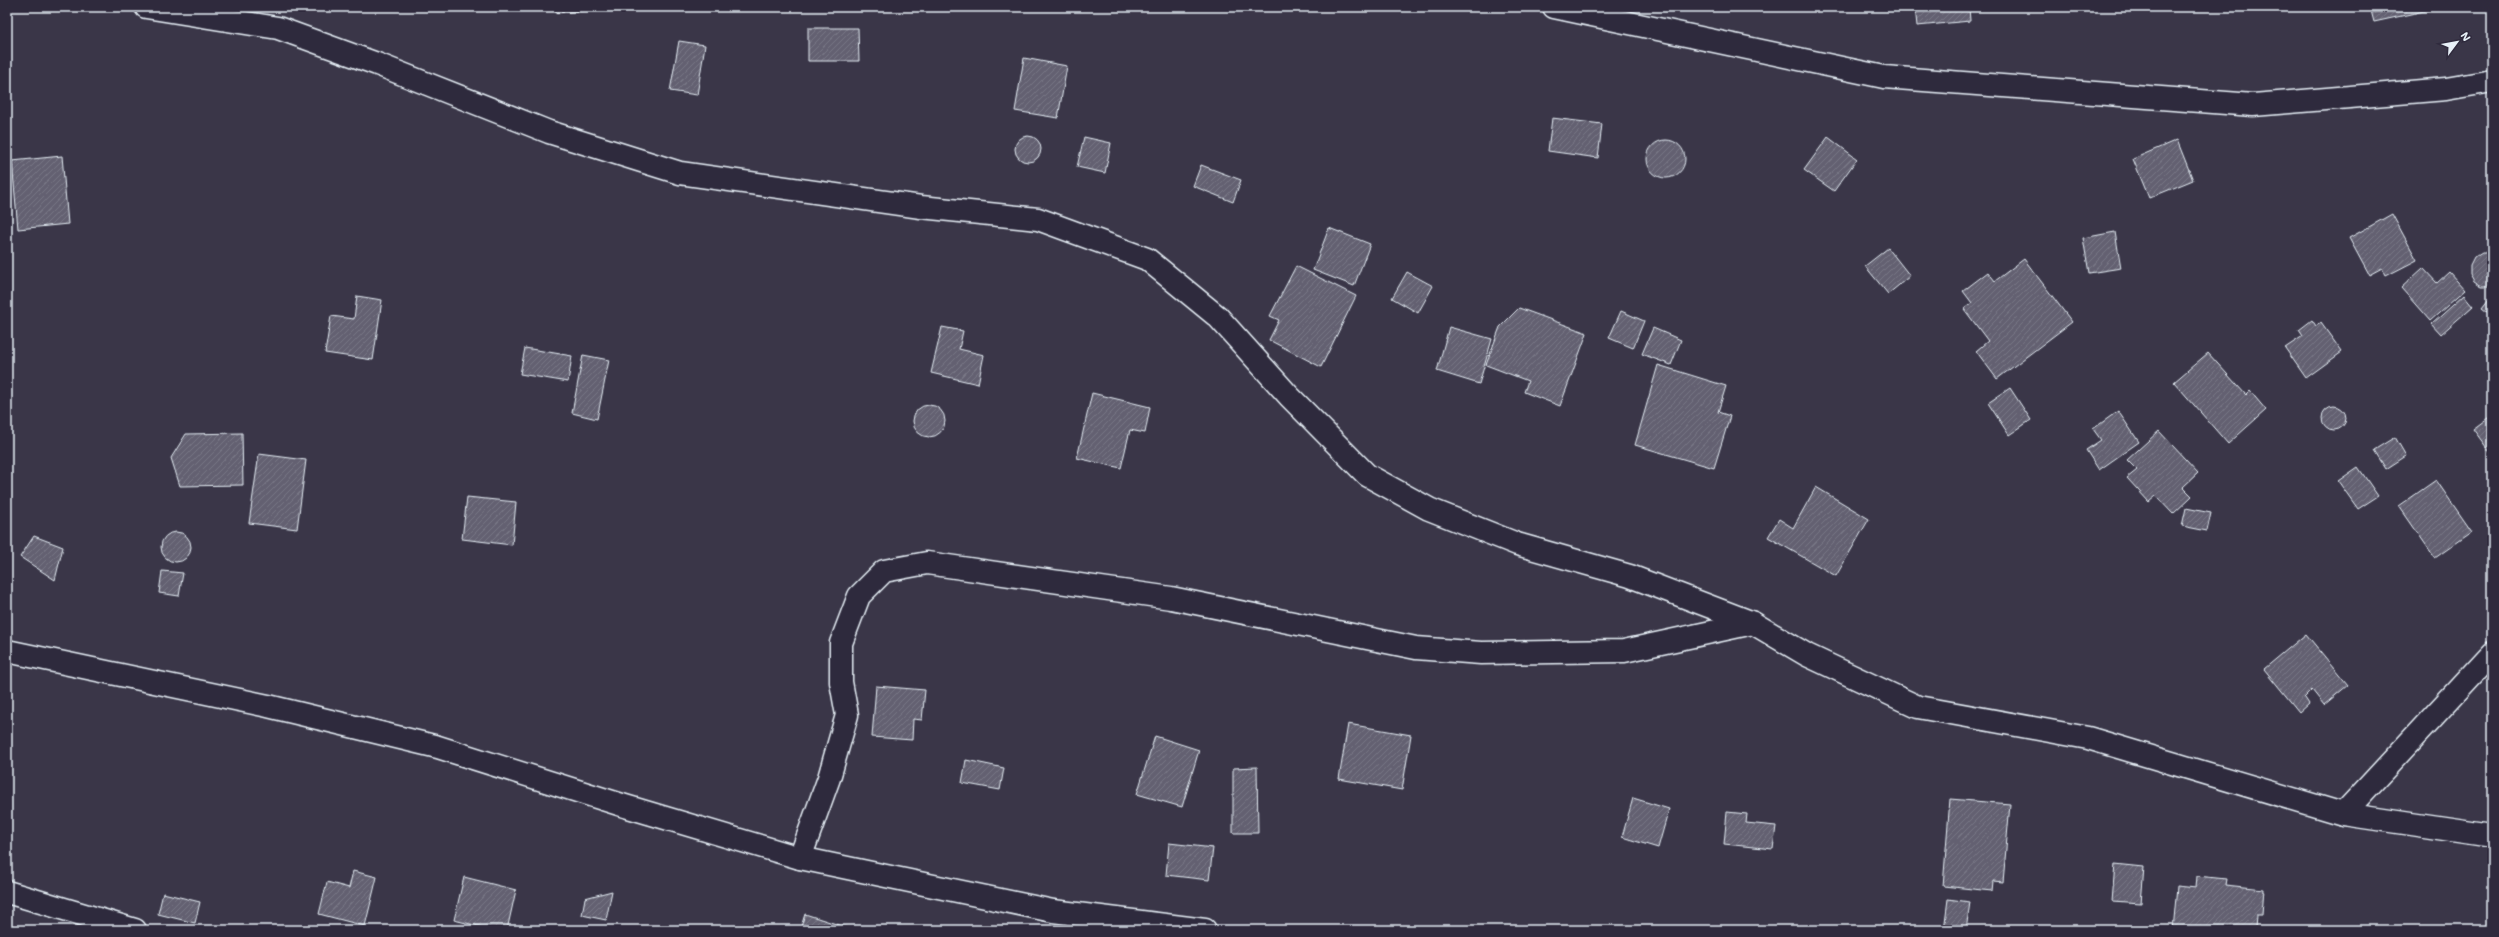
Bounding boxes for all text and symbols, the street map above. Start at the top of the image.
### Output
north arrow [2437,22,2477,62]
text: N [2457,29,2474,44]

